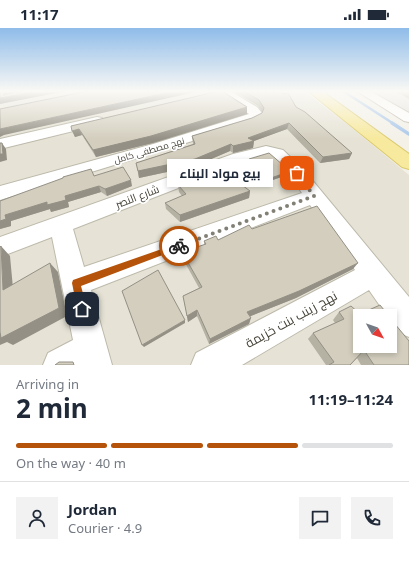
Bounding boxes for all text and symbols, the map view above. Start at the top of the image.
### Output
text: 11:17 [20,4,59,24]
street label: نهج مصطفى كامل [112,134,186,166]
pin [280,156,314,190]
callout: بيع مواد البناء [167,159,273,187]
icon: bag [286,162,308,184]
text: بيع مواد البناء [179,164,261,182]
street label: شارع النصر [112,181,161,212]
courier [159,226,199,266]
icon: bike [168,235,190,257]
street label: نهج زينب بنت خزيمة [242,286,340,352]
pin [65,292,99,326]
icon: home [71,298,93,320]
north arrow [353,309,397,353]
map controls [353,309,397,353]
text: Arriving in [16,375,79,393]
text: 11:19–11:24 [308,389,393,409]
text: 2 min [16,390,88,426]
text: On the way · 40 m [16,454,126,472]
button: person [16,497,58,539]
button: chat [299,497,341,539]
button: phone [351,497,393,539]
text: Jordan [68,499,117,519]
text: Courier · 4.9 [68,519,142,537]

